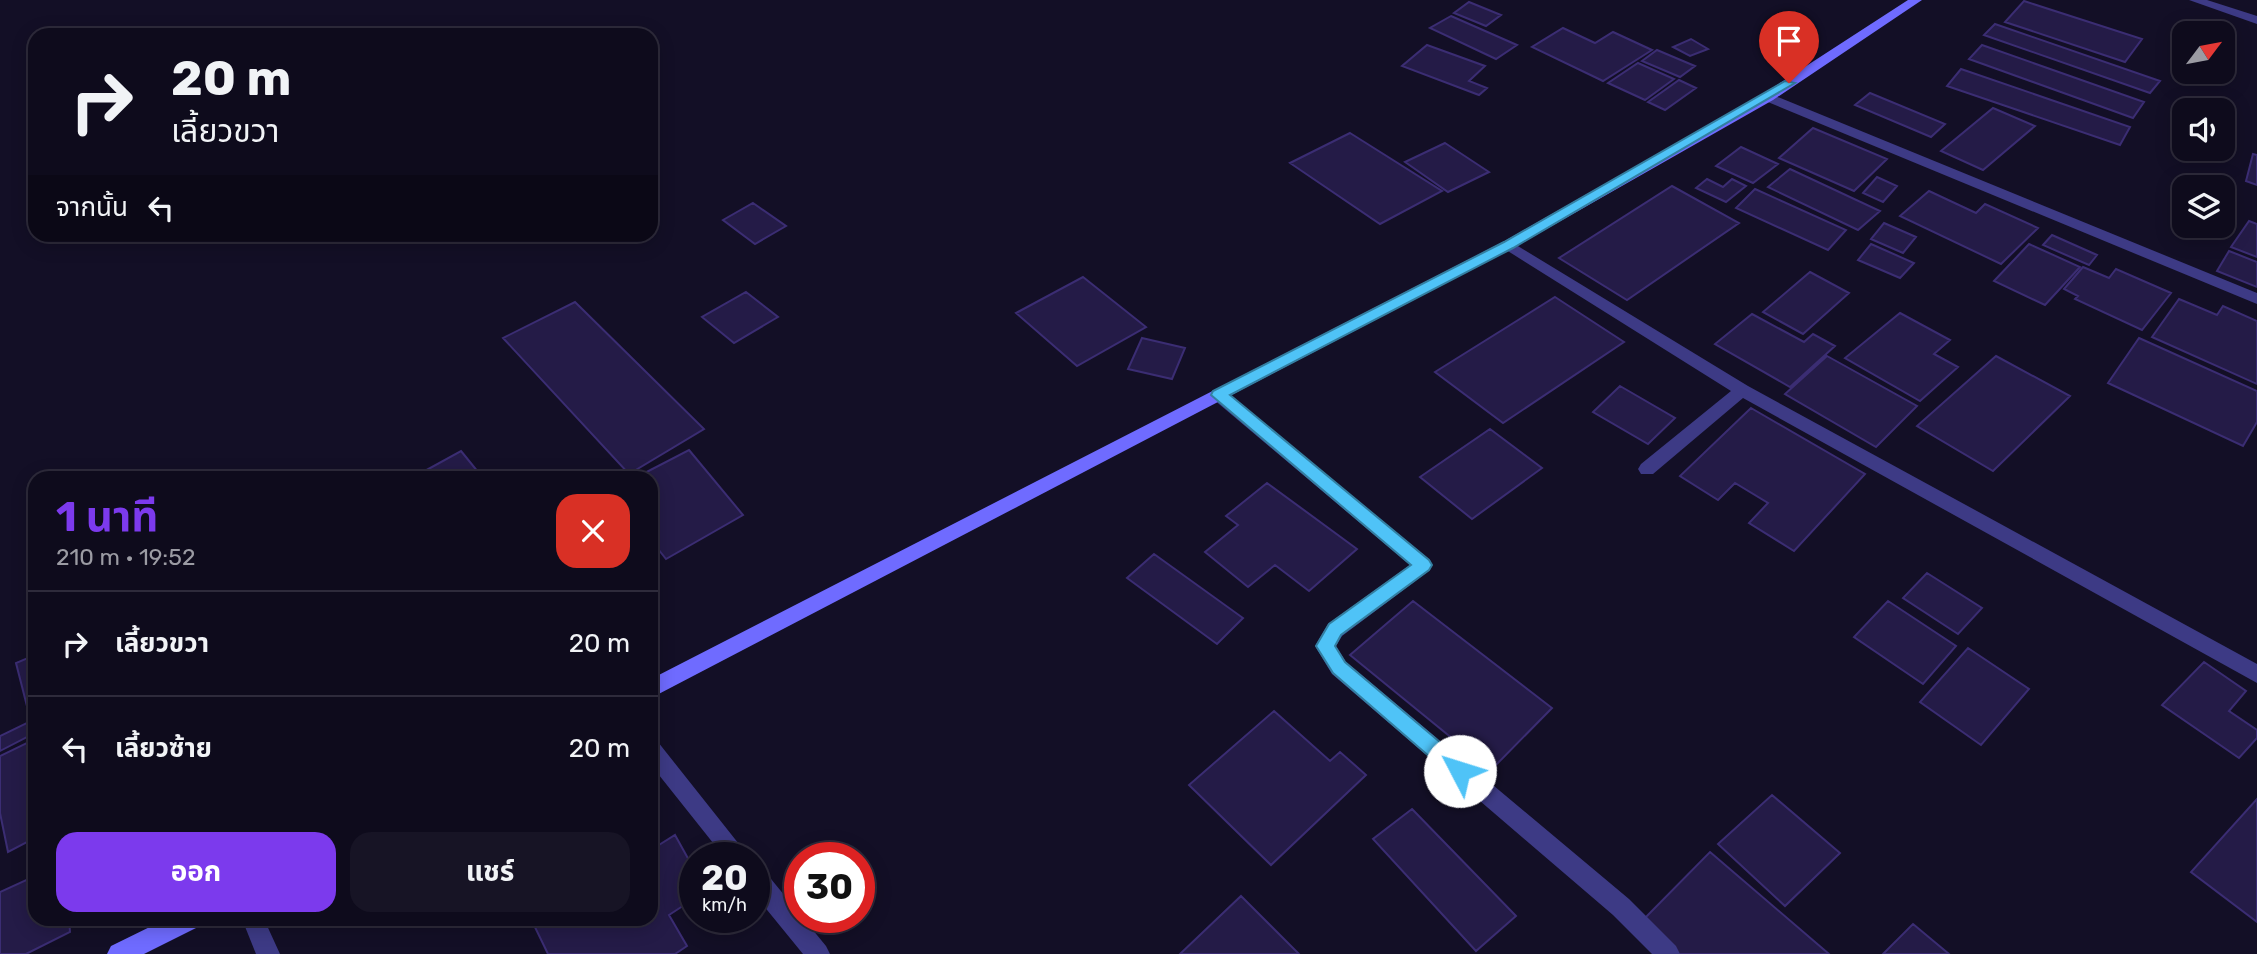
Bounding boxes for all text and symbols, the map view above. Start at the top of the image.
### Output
pin [1759,11,1819,83]
north arrow [2172,21,2235,84]
map controls [2172,21,2235,238]
icon: arrive [1770,22,1808,60]
text: 20 m [171,49,292,107]
icon: right [56,56,147,147]
button: sound [2172,98,2235,161]
text: เลี้ยวขวา [171,112,279,150]
button: layers [2172,175,2235,238]
icon: left [142,189,180,227]
text: จากนั้น [56,192,128,223]
text: 1 นาที [56,492,158,542]
button: close [556,494,630,568]
text: 210 m · 19:52 [56,543,195,571]
icon: right [56,625,94,663]
text: เลี้ยวขวา [115,628,209,659]
text: 20 m [569,628,630,659]
icon: left [56,730,94,768]
text: เลี้ยวซ้าย [115,733,212,764]
text: 20 m [569,733,630,764]
position arrow [1423,734,1497,808]
button: ออก [56,832,336,912]
button: แชร์ [350,832,630,912]
speed limit sign: 30 [784,842,875,933]
text: 20 [701,857,748,899]
text: km/h [702,894,747,916]

